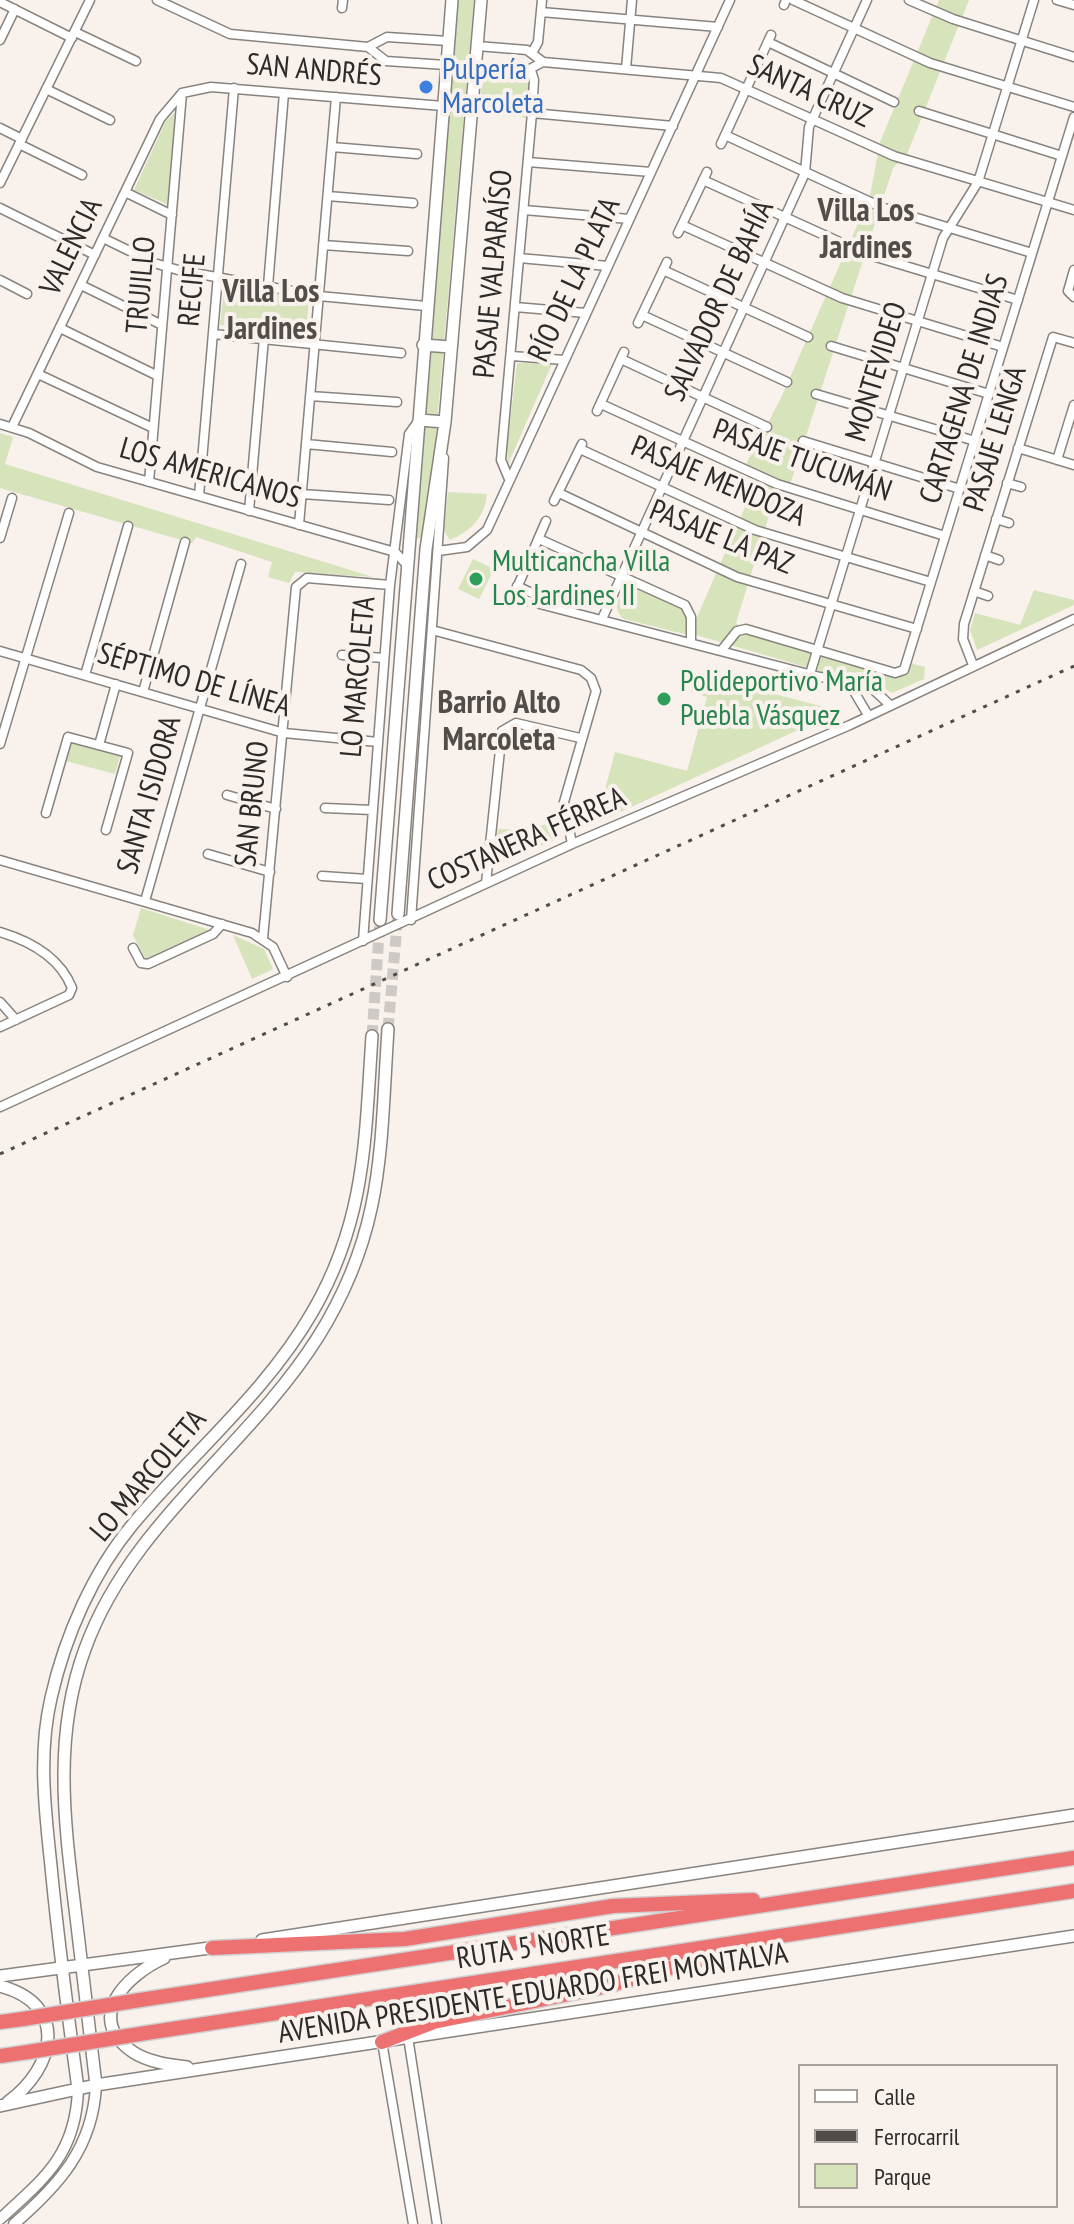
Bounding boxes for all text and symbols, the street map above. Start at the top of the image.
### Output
street label: SAN ANDRÉS [245,47,383,95]
street label: SANTA CRUZ [741,48,877,136]
place label: Pulpería Marcoleta [442,52,544,122]
marker: Pulpería Marcoleta [417,78,435,96]
street label: PASAJE VALPARAÍSO [467,168,521,380]
street label: RÍO DE LA PLATA [521,192,629,368]
street label: VALENCIA [33,193,111,301]
district label: Villa Los Jardines [818,193,914,268]
street label: SALVADOR DE BAHÍA [658,195,782,407]
street label: TRUJILLO [120,235,164,335]
street label: RECIFE [172,252,214,328]
street label: CARTAGENA DE INDIAS [913,270,1017,508]
district label: Villa Los Jardines [223,274,319,349]
street label: MONTEVIDEO [839,298,915,446]
street label: PASAJE LENGA [957,362,1035,516]
street label: PASAJE TUCUMÁN [708,412,896,510]
street label: PASAJE MENDOZA [625,429,811,535]
street label: LOS AMERICANOS [115,431,305,517]
street label: PASAJE LA PAZ [644,493,798,583]
place label: Multicancha Villa Los Jardines II [492,544,670,614]
marker: Multicancha Villa Los Jardines II [467,570,485,588]
street label: LO MARCOLETA [334,595,384,759]
street label: SÉPTIMO DE LÍNEA [93,636,295,726]
place label: Polideportivo María Puebla Vásquez [680,664,883,734]
district label: Barrio Alto Marcoleta [437,685,561,760]
marker: Polideportivo María Puebla Vásquez [655,690,673,708]
street label: SANTA ISIDORA [110,712,190,878]
street label: SAN BRUNO [228,739,278,869]
street label: COSTANERA FÉRREA [423,780,631,900]
street label: LO MARCOLETA [83,1403,215,1549]
street label: RUTA 5 NORTE [454,1918,612,1978]
street label: AVENIDA PRESIDENTE EDUARDO FREI MONTALVA [276,1936,790,2052]
legend [798,2064,1058,2208]
text: Calle [874,2081,915,2112]
text: Ferrocarril [874,2121,959,2152]
text: Parque [874,2161,931,2192]

